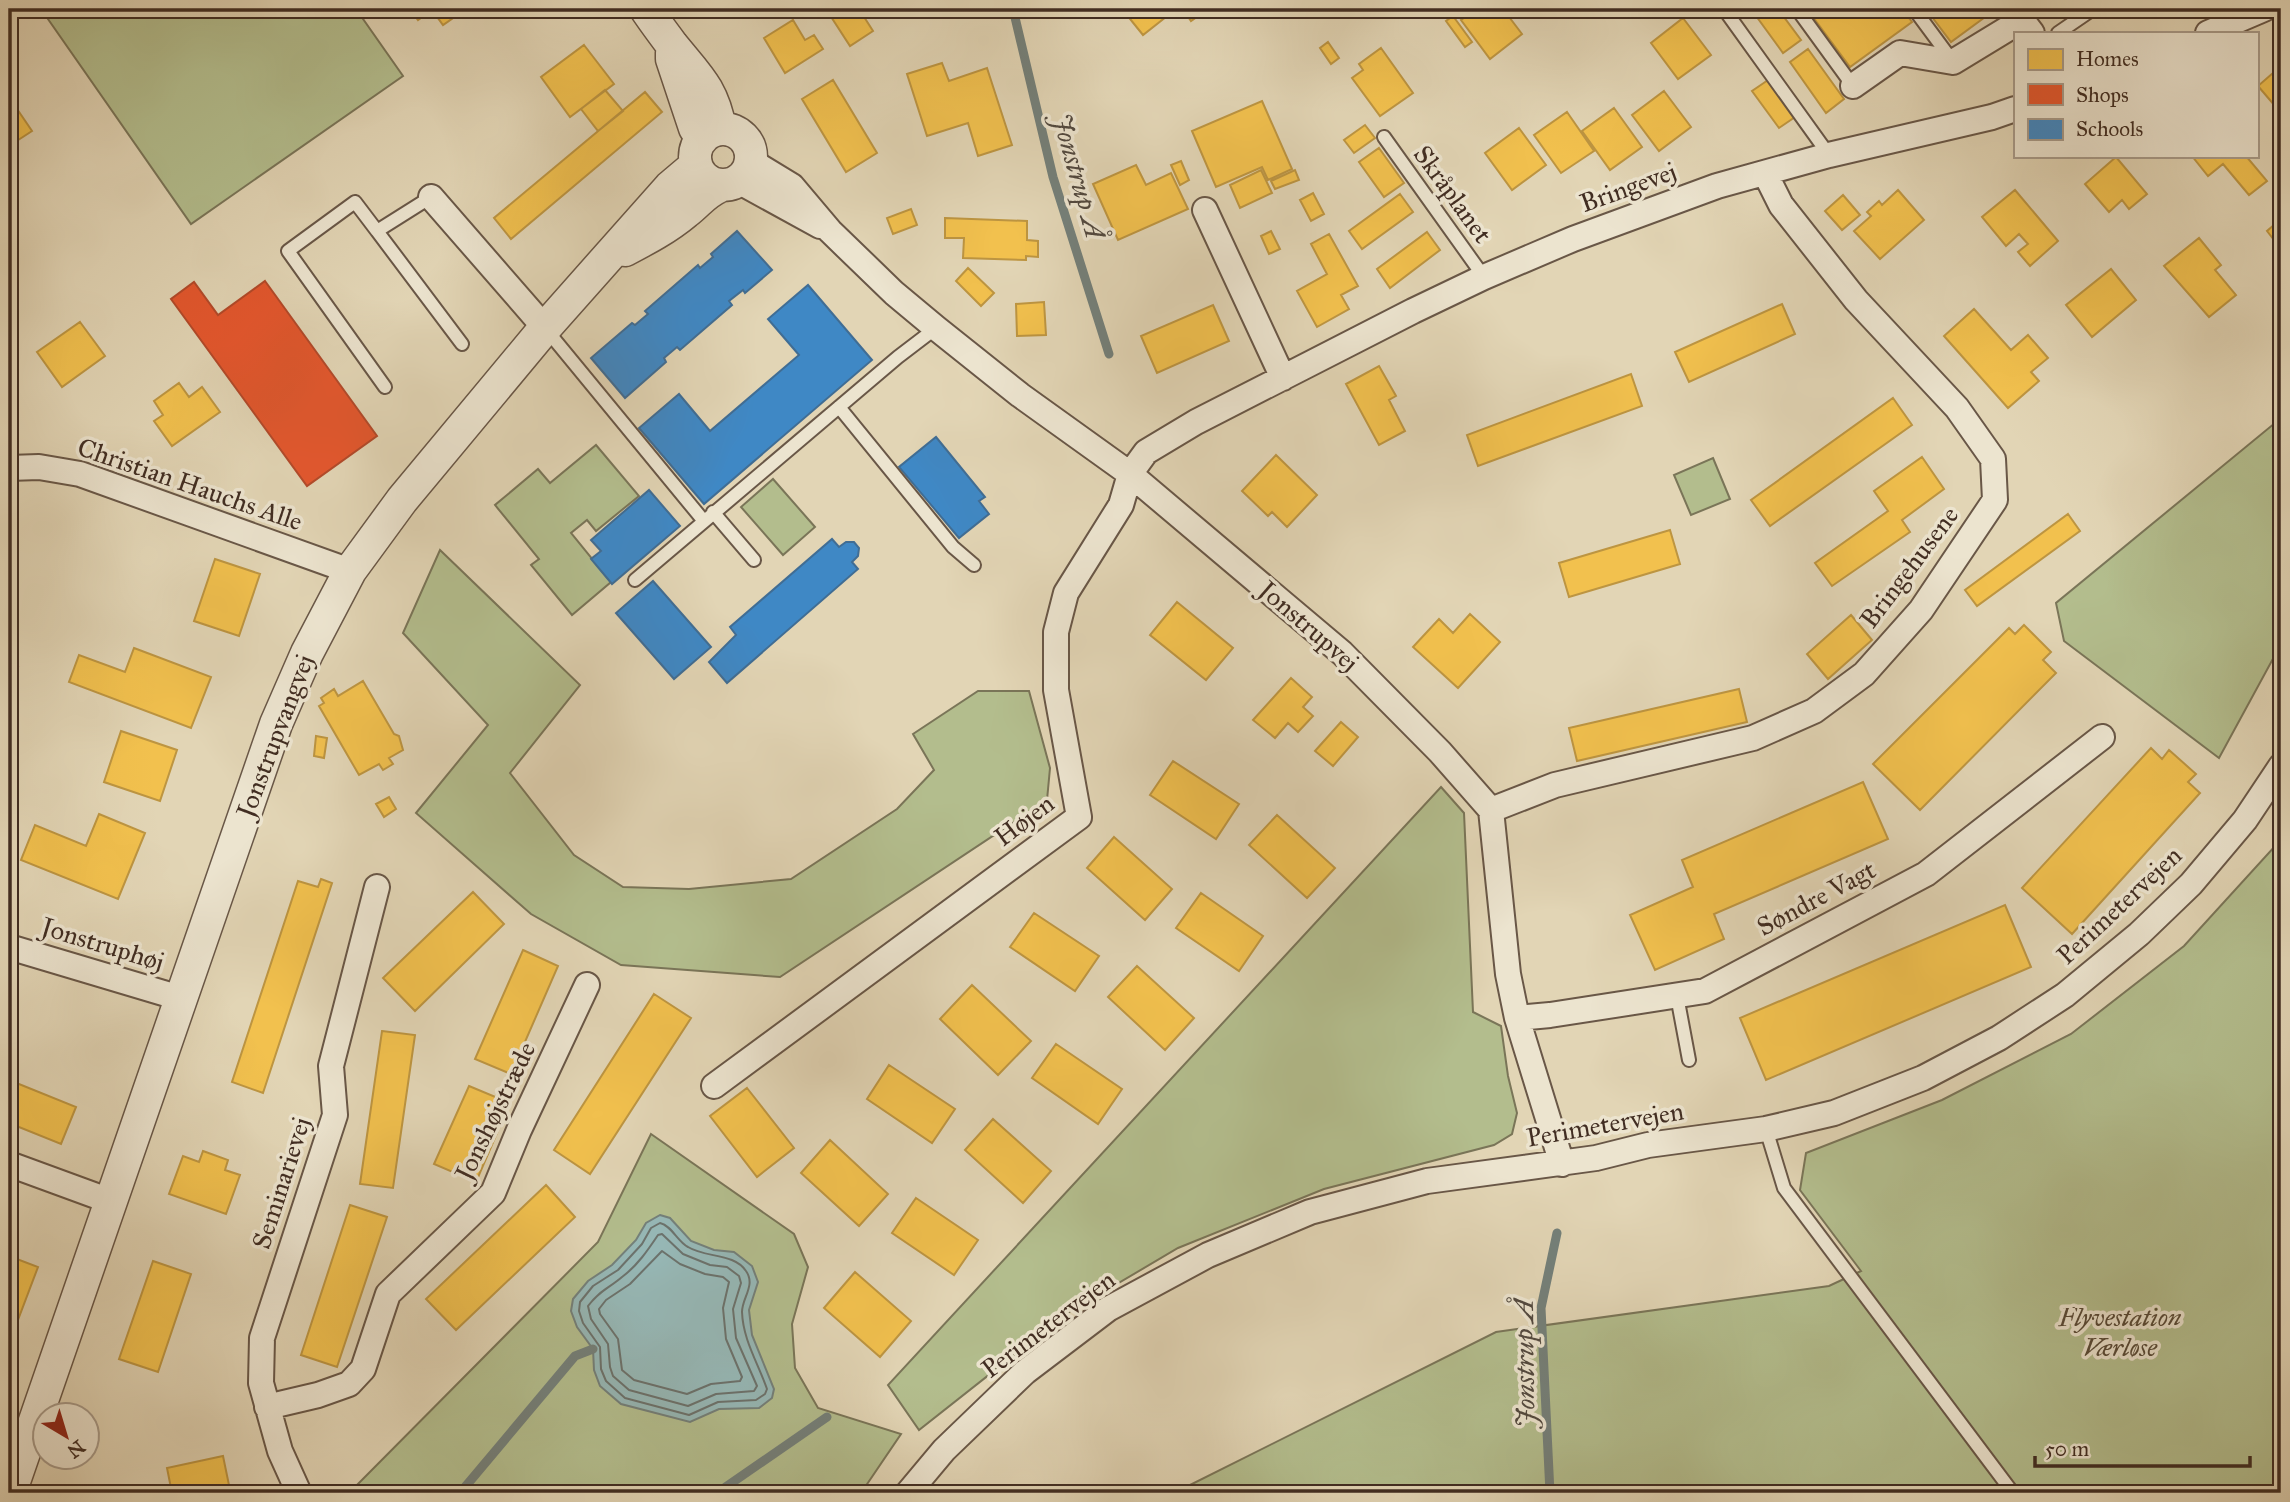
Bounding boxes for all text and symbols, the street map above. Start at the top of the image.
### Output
legend [2014,32,2258,158]
text: Homes [2076,46,2139,72]
text: Shops [2076,82,2129,108]
water label: Jonstrup Å [1043,107,1114,245]
text: Schools [2076,116,2143,142]
street label: Skråplanet [1407,139,1499,249]
street label: Bringevej [1575,155,1681,219]
street label: Christian Hauchs Alle [73,431,307,538]
street label: Bringehusene [1853,500,1965,634]
street label: Jonstrupvej [1250,572,1366,678]
street label: Jonstrupvangvej [228,650,321,825]
street label: Højen [988,787,1060,853]
street label: Perimetervejen [2050,839,2188,971]
street label: Søndre Vagt [1751,853,1881,943]
street label: Jonstruphøj [35,909,168,978]
street label: Jonshøjstræde [446,1036,542,1188]
street label: Perimetervejen [1524,1094,1686,1154]
street label: Seminarievej [245,1113,317,1253]
street label: Perimetervejen [975,1263,1121,1385]
water label: Jonstrup Å [1506,1296,1543,1430]
park label: Flyvestation Værløse [2058,1301,2182,1363]
north arrow [32,1400,102,1470]
scale bar [2035,1425,2250,1469]
text: N [63,1435,90,1463]
text: 50 m [2045,1436,2090,1462]

